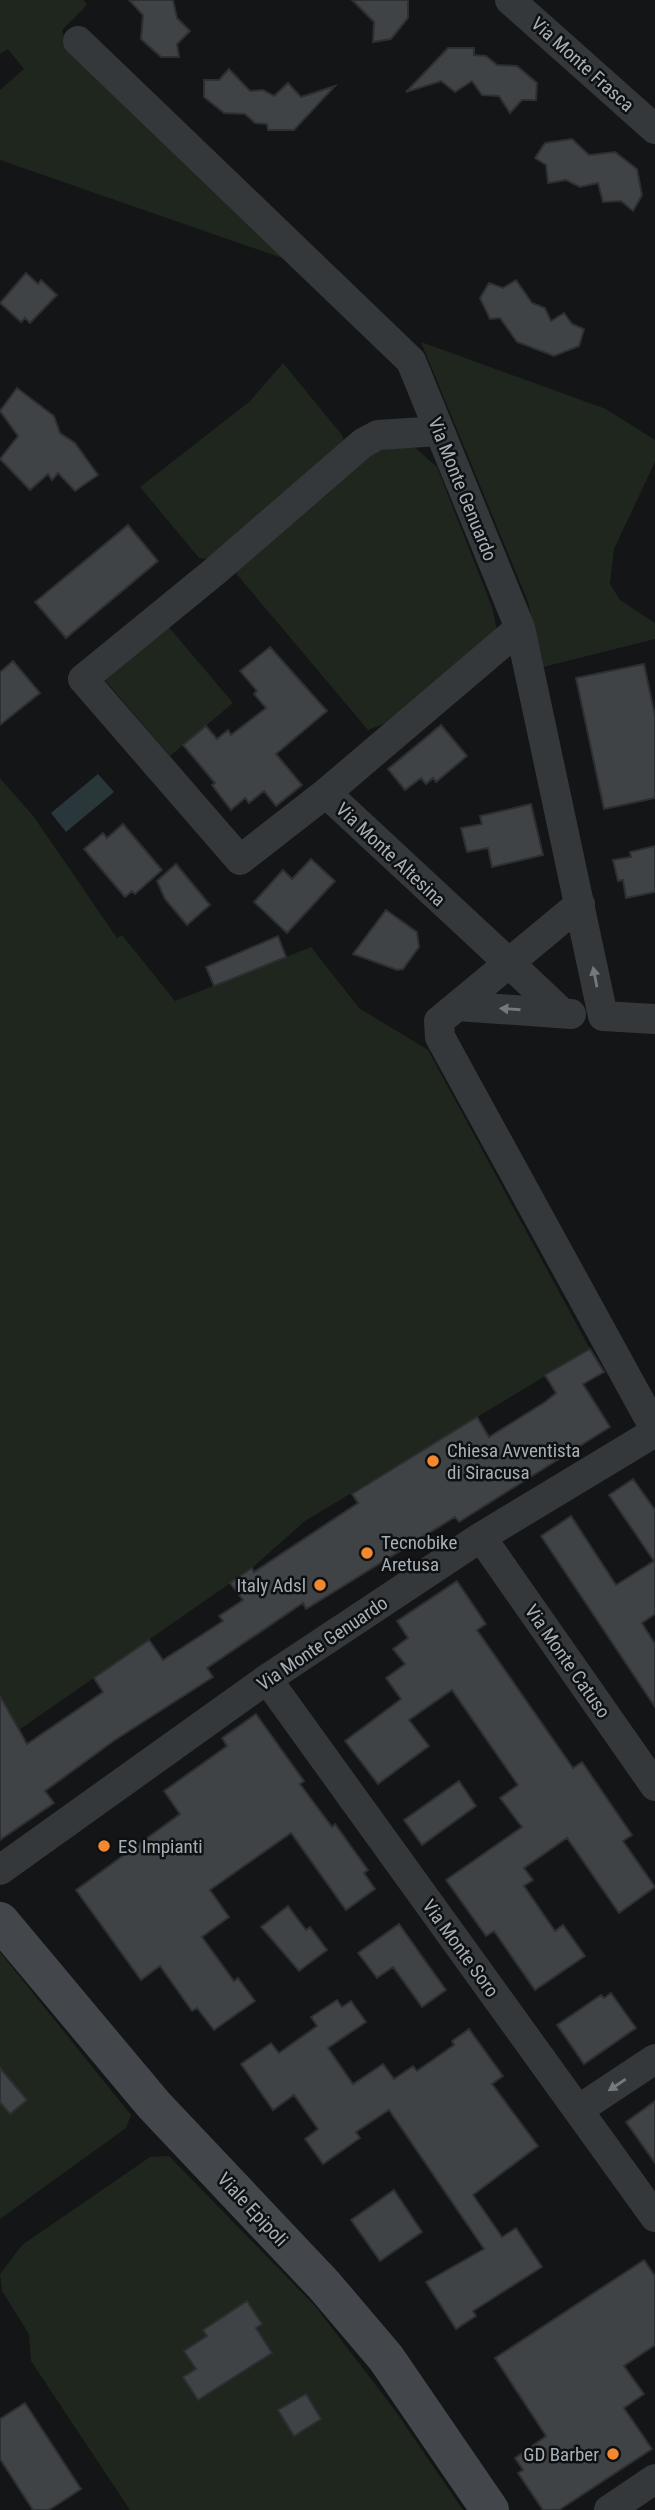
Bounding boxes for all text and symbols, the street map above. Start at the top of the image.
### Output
street label: Via Monte Frasca [527,12,639,117]
street label: Via Monte Genuardo [423,414,502,564]
street label: Via Monte Altesina [331,798,450,911]
one-way arrow [589,966,600,988]
one-way arrow [499,1004,521,1015]
place label: Chiesa Avventista di Siracusa [447,1439,580,1484]
marker: Chiesa Avventista di Siracusa [425,1453,441,1469]
place label: Tecnobike Aretusa [381,1531,458,1576]
marker: Tecnobike Aretusa [359,1545,375,1561]
place label: Italy Adsl [236,1574,306,1597]
marker: Italy Adsl [312,1577,328,1593]
street label: Via Monte Genuardo [253,1591,392,1696]
street label: Via Monte Catuso [520,1600,615,1722]
place label: ES Impianti [118,1835,203,1858]
marker: ES Impianti [96,1838,112,1854]
street label: Via Monte Soro [417,1895,504,2002]
one-way arrow [607,2078,626,2091]
street label: Viale Epipoli [213,2168,293,2251]
place label: GD Barber [523,2443,599,2466]
marker: GD Barber [605,2446,621,2462]

